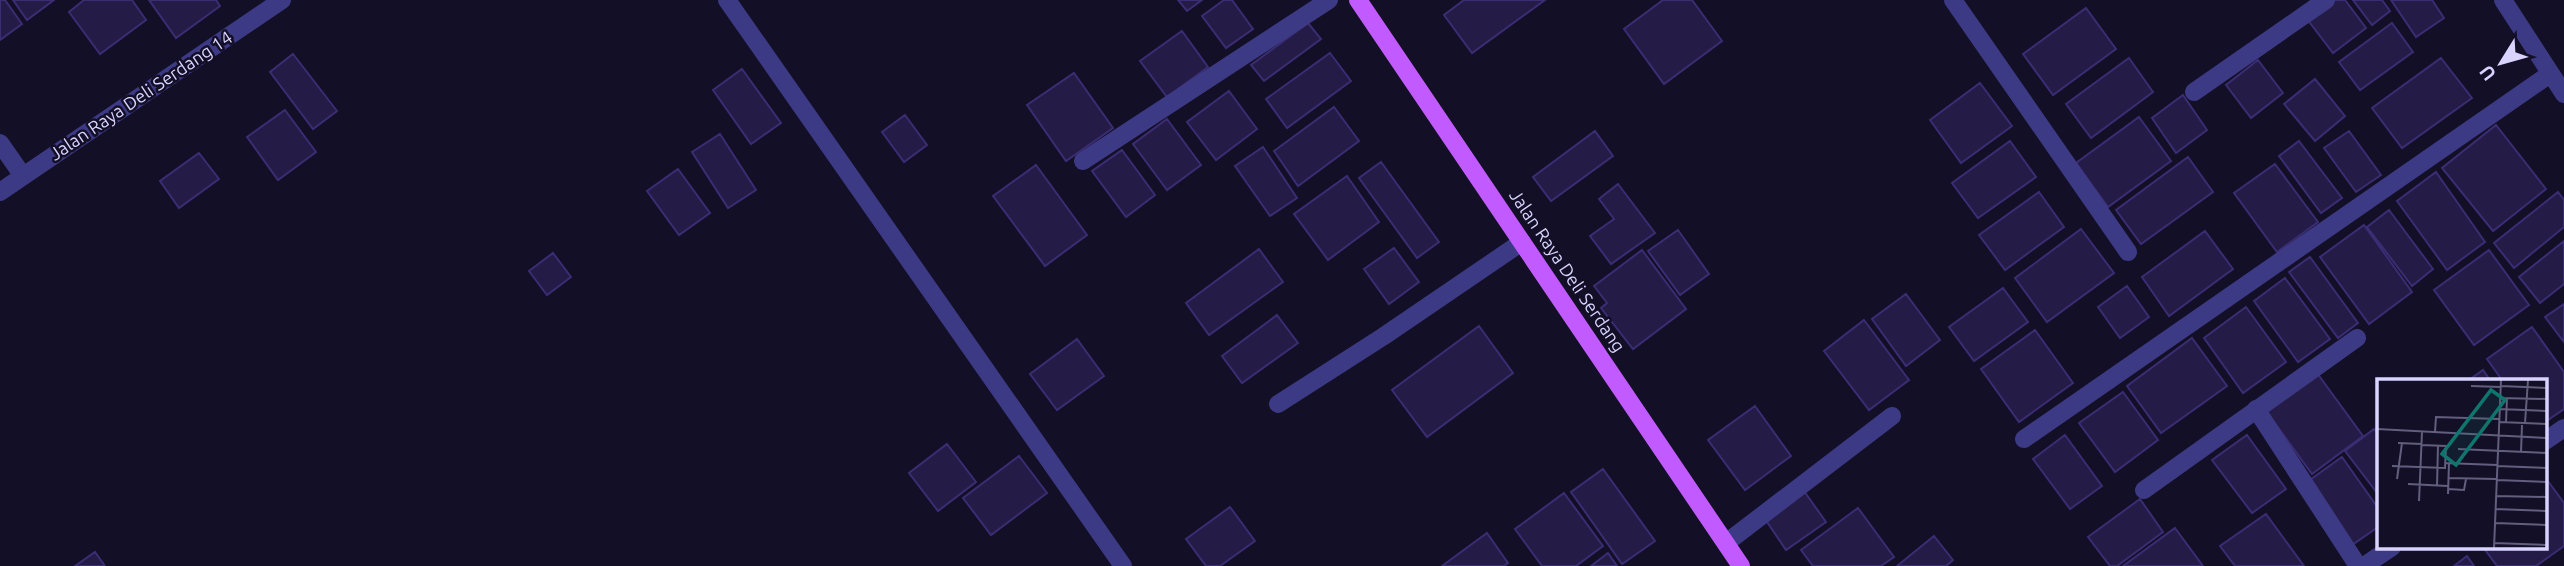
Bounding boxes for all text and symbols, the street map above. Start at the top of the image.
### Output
street label: Jalan Raya Deli Serdang 14 [45,27,235,164]
north arrow [2466,28,2536,98]
text: U [2475,61,2500,85]
street label: Jalan Raya Deli Serdang [1506,186,1630,355]
inset map [2377,379,2546,548]

